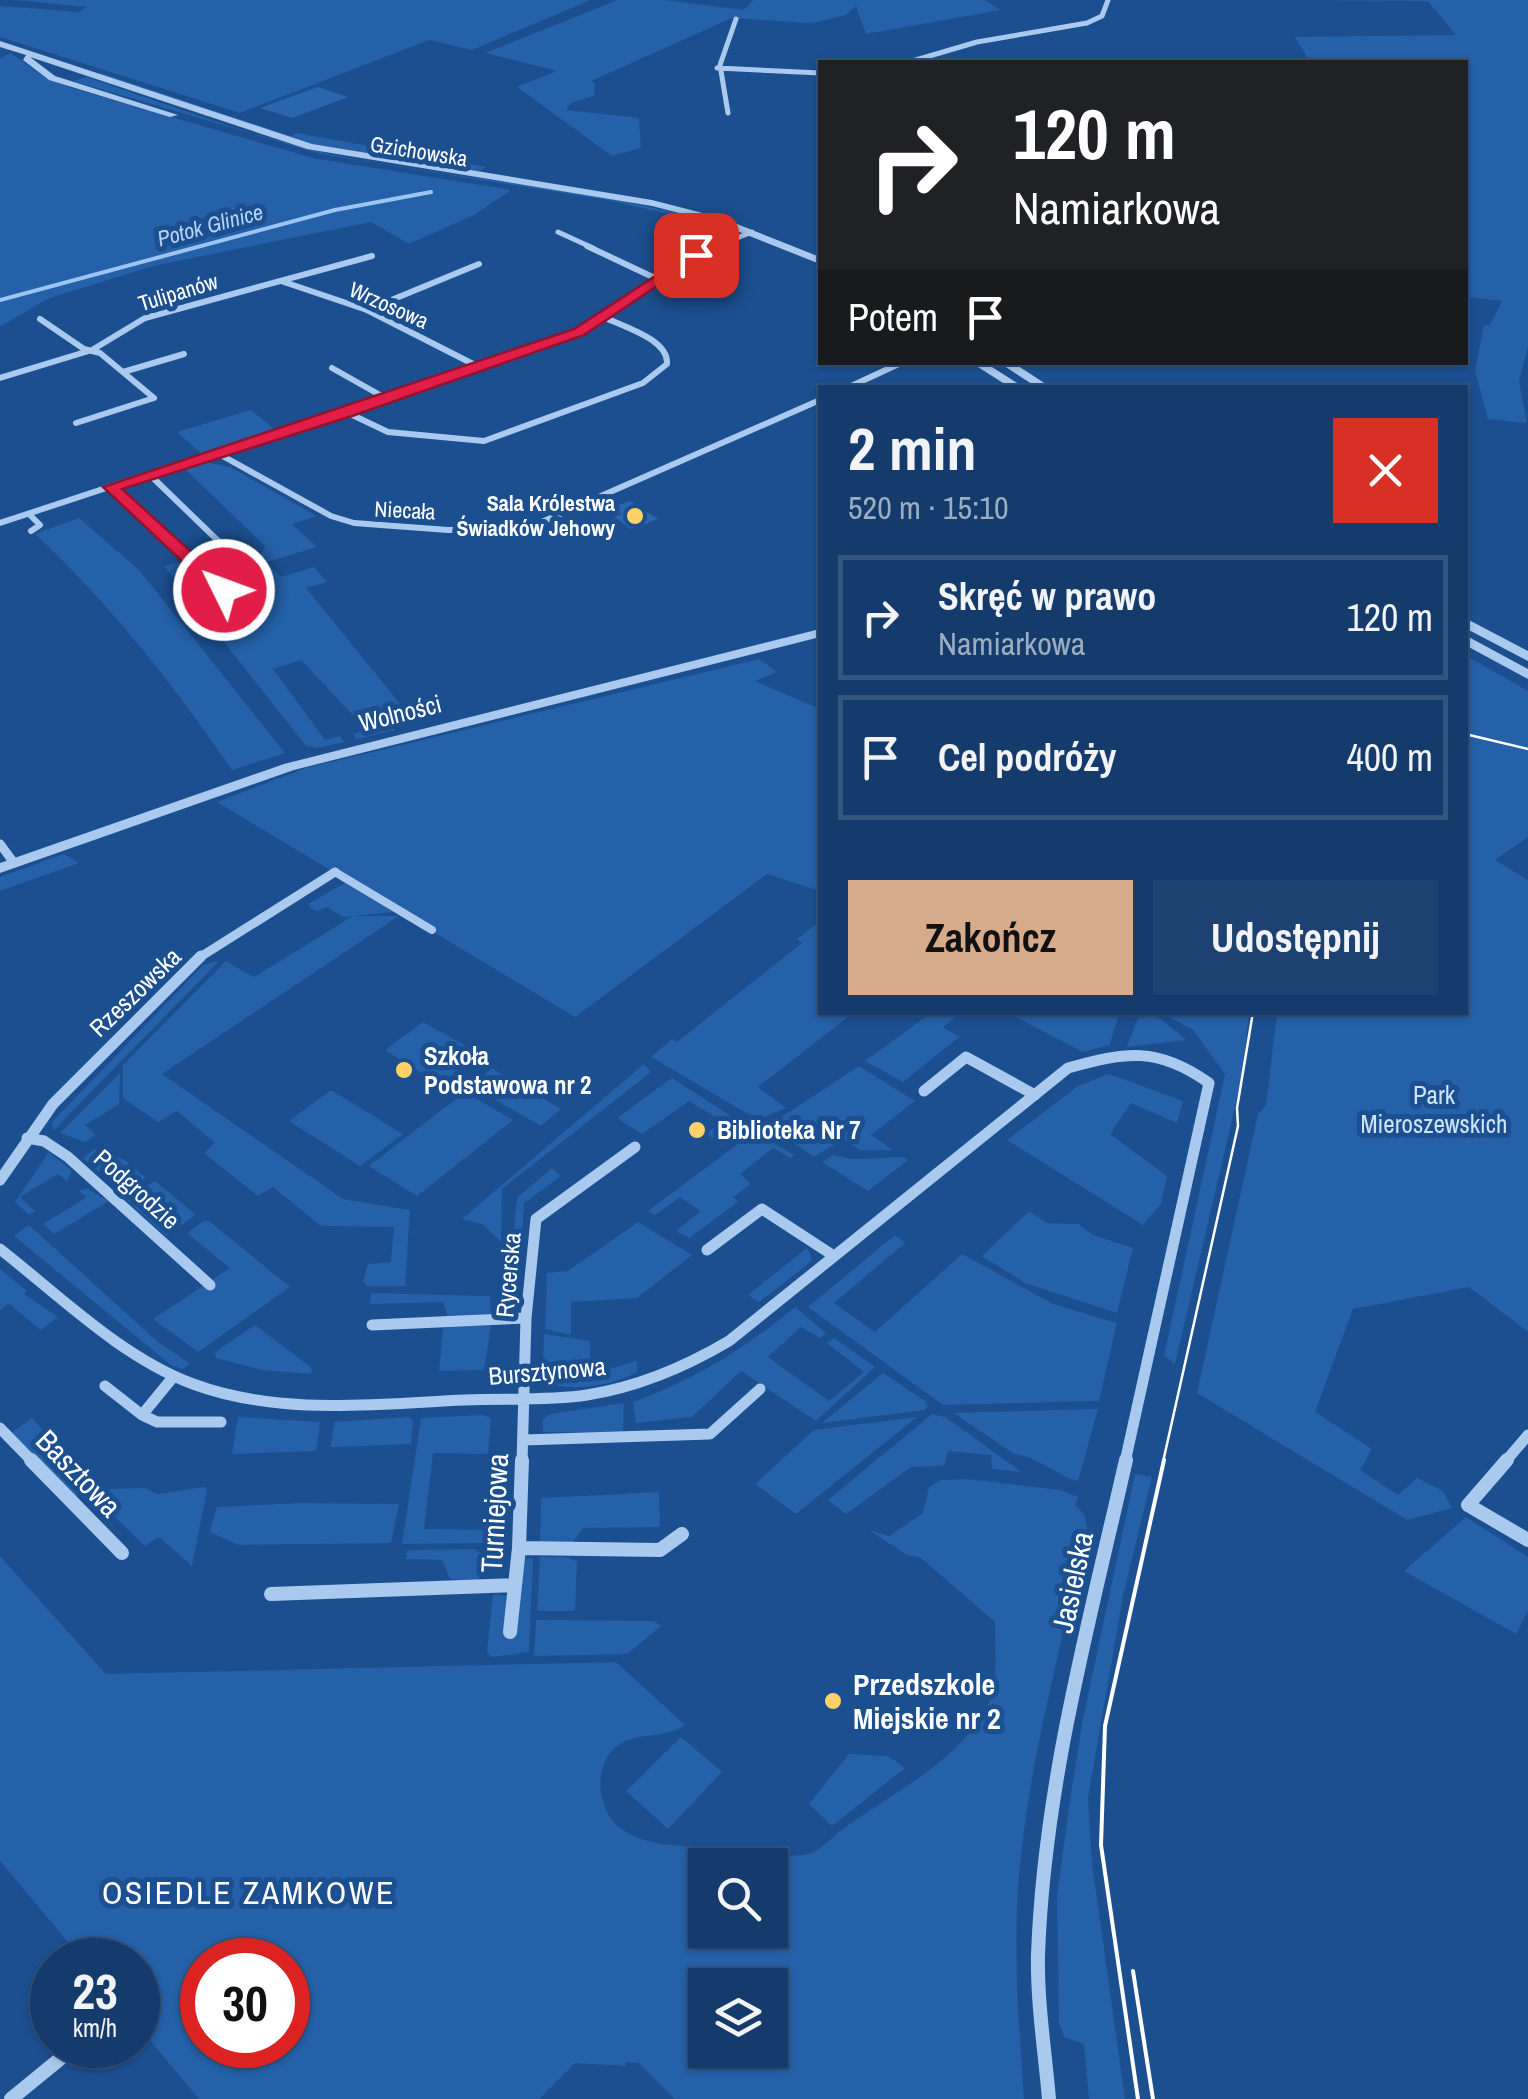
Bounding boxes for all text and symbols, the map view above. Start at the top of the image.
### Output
text: 120 m [1013,87,1176,181]
icon: right [848,100,978,230]
street label: Gzichowska [368,128,470,174]
text: Namiarkowa [1013,177,1220,238]
water label: Potok Glinice [154,196,266,254]
pin [654,213,739,298]
icon: arrive [669,228,724,283]
street label: Tulipanów [135,266,221,318]
street label: Wrzosowa [345,274,433,336]
icon: arrive [958,290,1013,345]
text: Potem [848,292,938,343]
text: 2 min [848,408,977,489]
button: close [1333,418,1438,523]
text: 520 m · 15:10 [848,486,1008,529]
place label: Sala Królestwa Świadków Jehowy [457,488,615,543]
street label: Niecała [374,493,436,527]
marker: Sala Królestwa Świadków Jehowy [624,505,646,527]
position arrow [172,538,276,642]
text: Skręć w prawo [938,571,1156,622]
icon: right [853,590,908,645]
text: 120 m [1346,592,1433,643]
text: Namiarkowa [938,622,1085,665]
street label: Wolności [355,686,445,740]
icon: arrive [853,730,908,785]
text: Cel podróży [938,732,1116,783]
text: 400 m [1346,732,1433,783]
button: Zakończ [848,880,1133,995]
button: Udostępnij [1153,880,1438,995]
street label: Rzeszowska [82,939,189,1044]
place label: Szkoła Podstawowa nr 2 [424,1039,591,1102]
marker: Szkoła Podstawowa nr 2 [393,1059,415,1081]
park label: Park Mieroszewskich [1361,1078,1507,1141]
place label: Biblioteka Nr 7 [717,1113,861,1147]
marker: Biblioteka Nr 7 [686,1119,708,1141]
street label: Podgrodzie [87,1141,187,1237]
street label: Rycerska [487,1230,529,1319]
street label: Bursztynowa [487,1349,608,1393]
street label: Basztowa [28,1421,131,1525]
street label: Turniejowa [471,1452,517,1574]
street label: Jasielska [1042,1527,1102,1636]
place label: Przedszkole Miejskie nr 2 [853,1664,1001,1738]
marker: Przedszkole Miejskie nr 2 [822,1690,844,1712]
map controls [688,1848,788,2068]
button: search [688,1848,788,1948]
district label: OSIEDLE ZAMKOWE [102,1871,396,1914]
speed limit sign: 30 [180,1938,310,2068]
text: 23 [72,1957,118,2025]
button: layers [688,1968,788,2068]
text: km/h [73,2011,117,2045]

